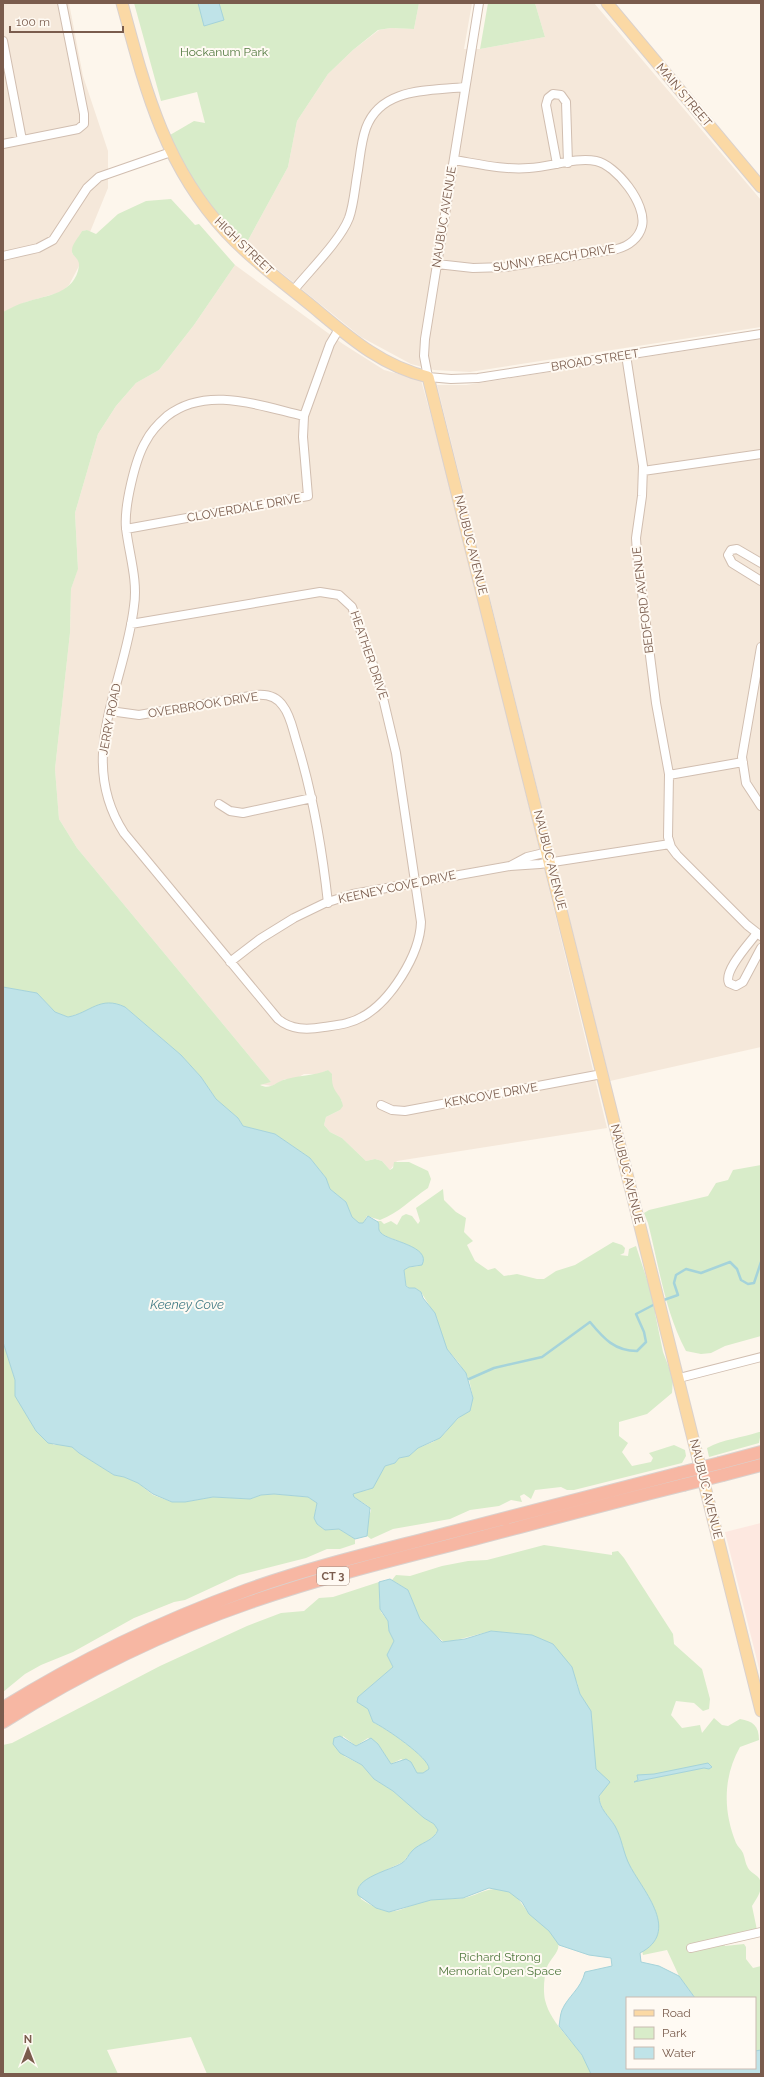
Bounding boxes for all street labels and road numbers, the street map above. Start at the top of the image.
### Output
street label: MAIN STREET [653,61,715,130]
street label: NAUBUC AVENUE [429,165,459,269]
street label: HIGH STREET [212,214,277,278]
street label: SUNNY REACH DRIVE [492,241,616,275]
street label: BROAD STREET [550,346,641,374]
street label: CLOVERDALE DRIVE [186,491,302,525]
street label: NAUBUC AVENUE [452,494,490,596]
street label: BEDFORD AVENUE [630,546,656,654]
street label: HEATHER DRIVE [347,609,391,701]
street label: JERRY ROAD [96,682,124,756]
street label: OVERBROOK DRIVE [147,689,259,721]
street label: NAUBUC AVENUE [531,809,569,911]
street label: KEENEY COVE DRIVE [337,868,457,906]
street label: KENCOVE DRIVE [443,1080,539,1110]
street label: NAUBUC AVENUE [608,1123,646,1225]
street label: NAUBUC AVENUE [687,1438,725,1540]
road number: CT 3 [317,1567,349,1585]

